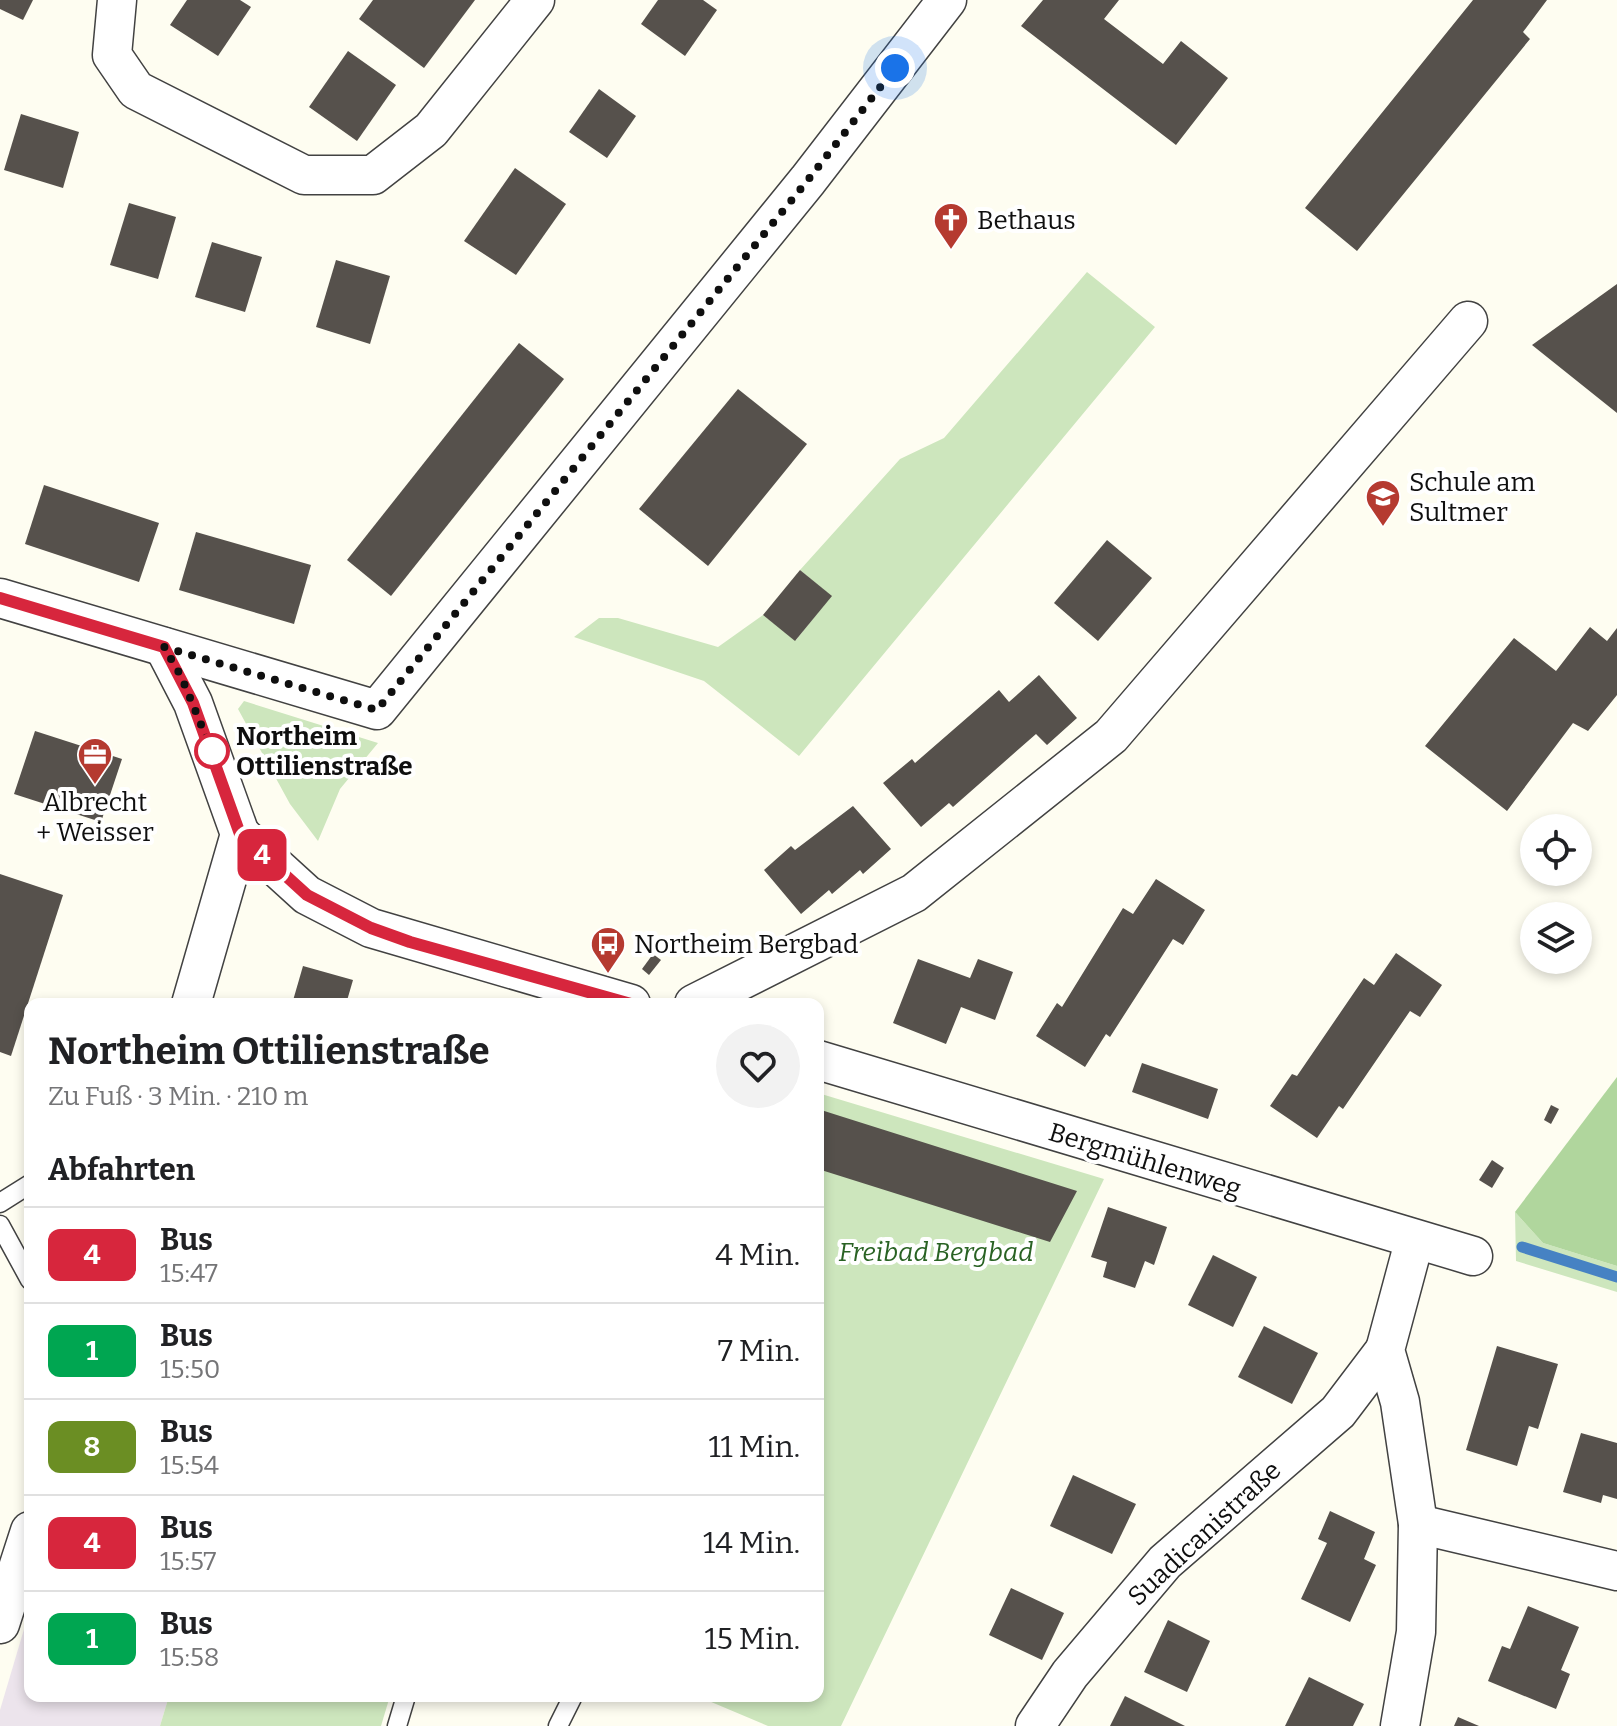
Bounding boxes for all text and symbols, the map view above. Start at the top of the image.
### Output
your location [875,48,915,88]
church icon: Bethaus [932,201,970,251]
place label: Bethaus [977,205,1076,236]
place label: Schule am Sultmer [1409,467,1536,528]
school or university icon: Schule am Sultmer [1364,478,1402,528]
place label: Northeim Ottilienstraße [236,721,413,782]
marker: Northeim Ottilienstraße [195,734,229,768]
office icon: Albrecht + Weisser [76,736,114,786]
place label: Albrecht + Weisser [36,787,154,848]
map controls [1520,814,1592,974]
button: locate [1520,814,1592,886]
line badge: 4 [236,829,288,881]
text: 4 [253,838,271,871]
button: layers [1520,902,1592,974]
bus stop icon: Northeim Bergbad [589,925,627,975]
place label: Northeim Bergbad [634,929,858,960]
button: heart [716,1024,800,1108]
text: Northeim Ottilienstraße [48,1028,490,1074]
text: Zu Fuß · 3 Min. · 210 m [48,1081,308,1112]
street label: Bergmühlenweg [1045,1116,1245,1204]
text: Abfahrten [48,1152,195,1188]
text: Bus [160,1222,213,1258]
text: 4 Min. [715,1237,800,1273]
park label: Freibad Bergbad [838,1237,1034,1268]
text: 4 [83,1238,101,1271]
text: 15:47 [160,1258,218,1289]
text: Bus [160,1318,213,1354]
text: 7 Min. [718,1333,800,1369]
text: 1 [86,1334,98,1367]
text: 15:50 [160,1354,220,1385]
text: Bus [160,1414,213,1450]
text: 11 Min. [708,1429,800,1465]
text: 8 [84,1430,100,1463]
text: 15:54 [160,1450,219,1481]
street label: Suadicanistraße [1122,1455,1287,1612]
text: Bus [160,1510,213,1546]
text: 14 Min. [703,1525,800,1561]
text: 4 [83,1526,101,1559]
text: 15:57 [160,1546,216,1577]
text: Bus [160,1606,213,1642]
text: 15 Min. [705,1621,800,1657]
text: 1 [86,1622,98,1655]
text: 15:58 [160,1642,219,1673]

